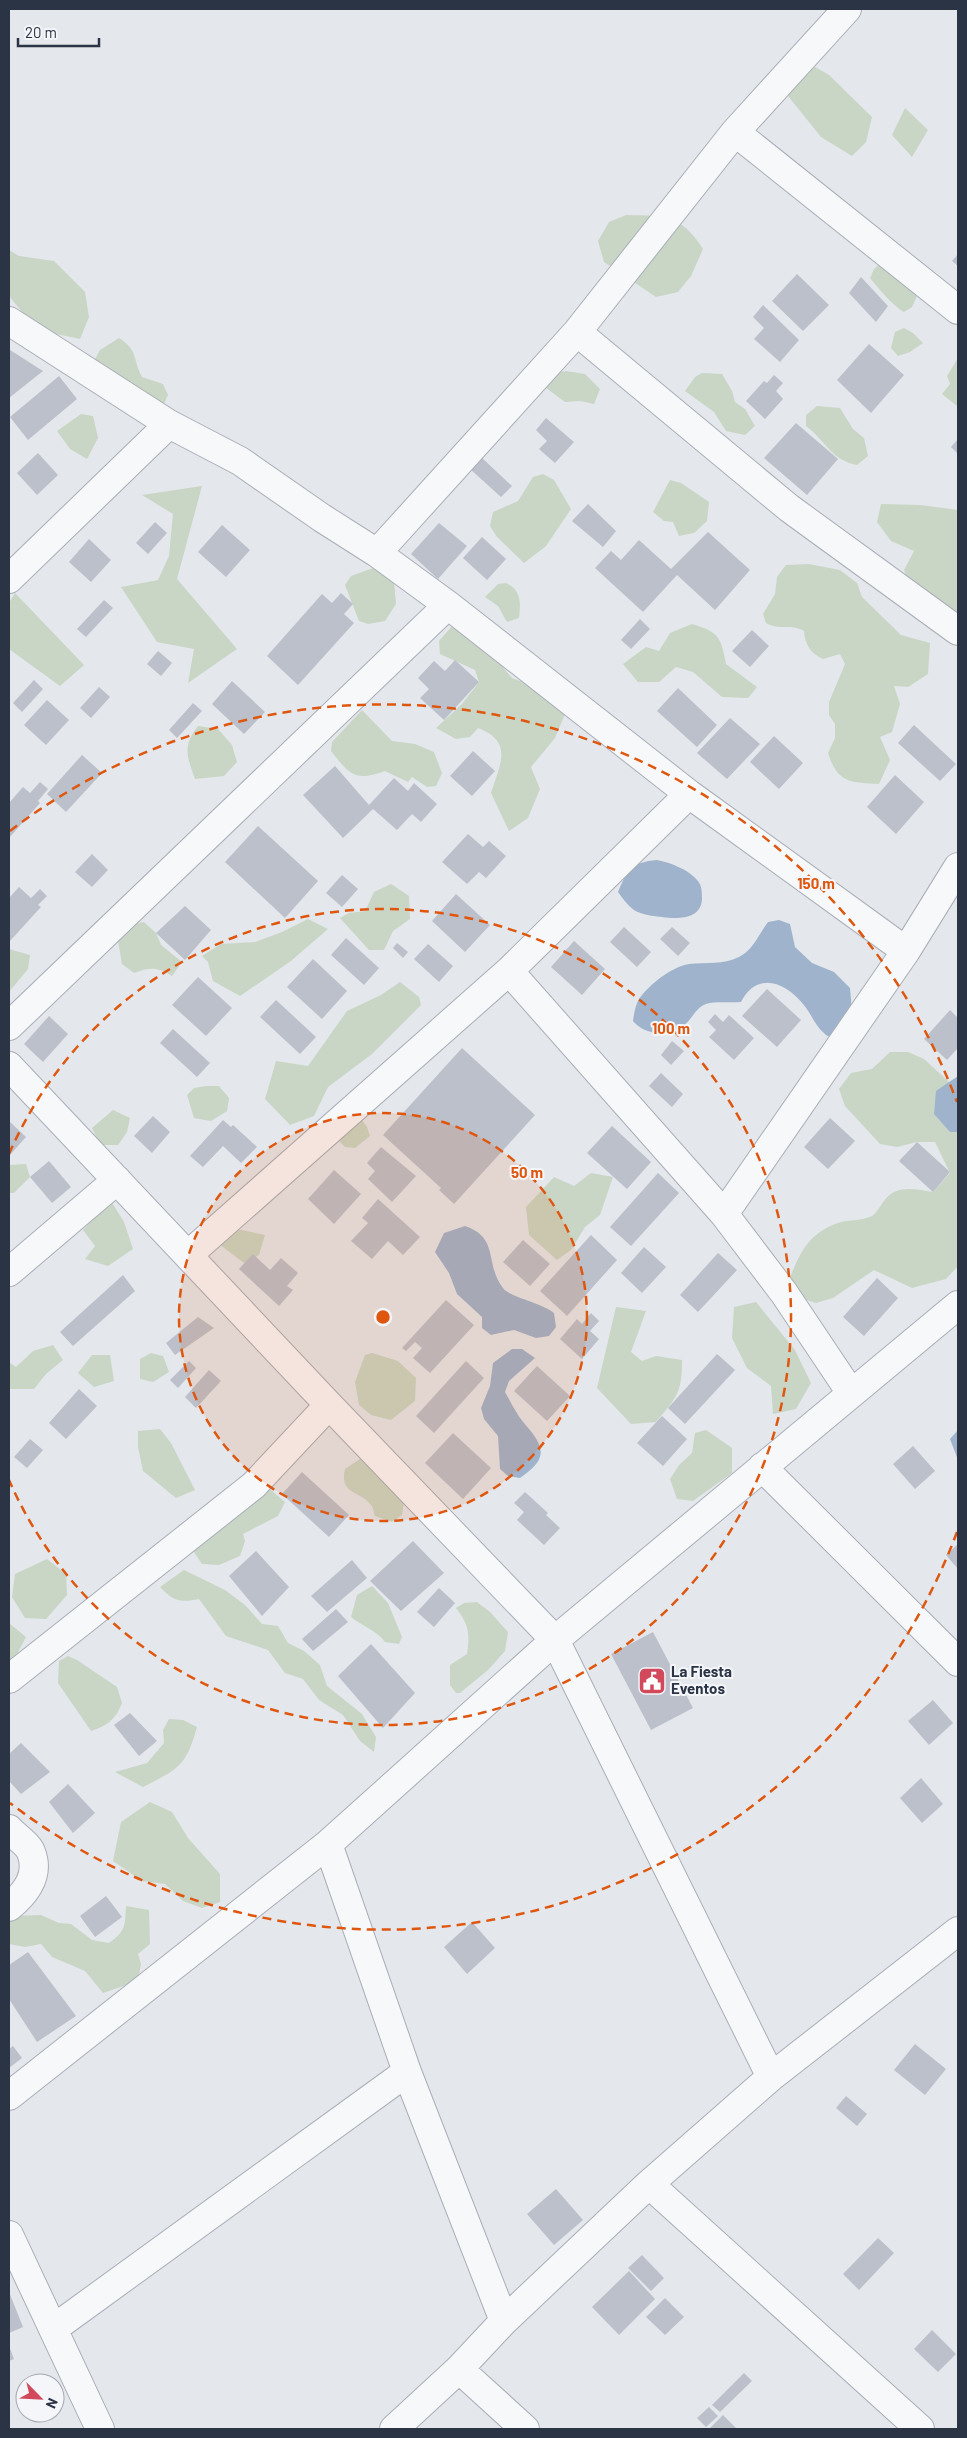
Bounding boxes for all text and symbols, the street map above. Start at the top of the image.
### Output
scale bar [18,15,99,47]
text: 20 m [25,23,57,41]
text: 150 m [797,874,835,892]
text: 100 m [652,1019,690,1037]
text: 50 m [511,1163,543,1181]
centre of rings [374,1308,392,1326]
place label: La Fiesta Eventos [671,1662,732,1697]
public building icon: La Fiesta Eventos [637,1666,667,1696]
north arrow [15,2373,65,2423]
text: N [43,2396,62,2411]

